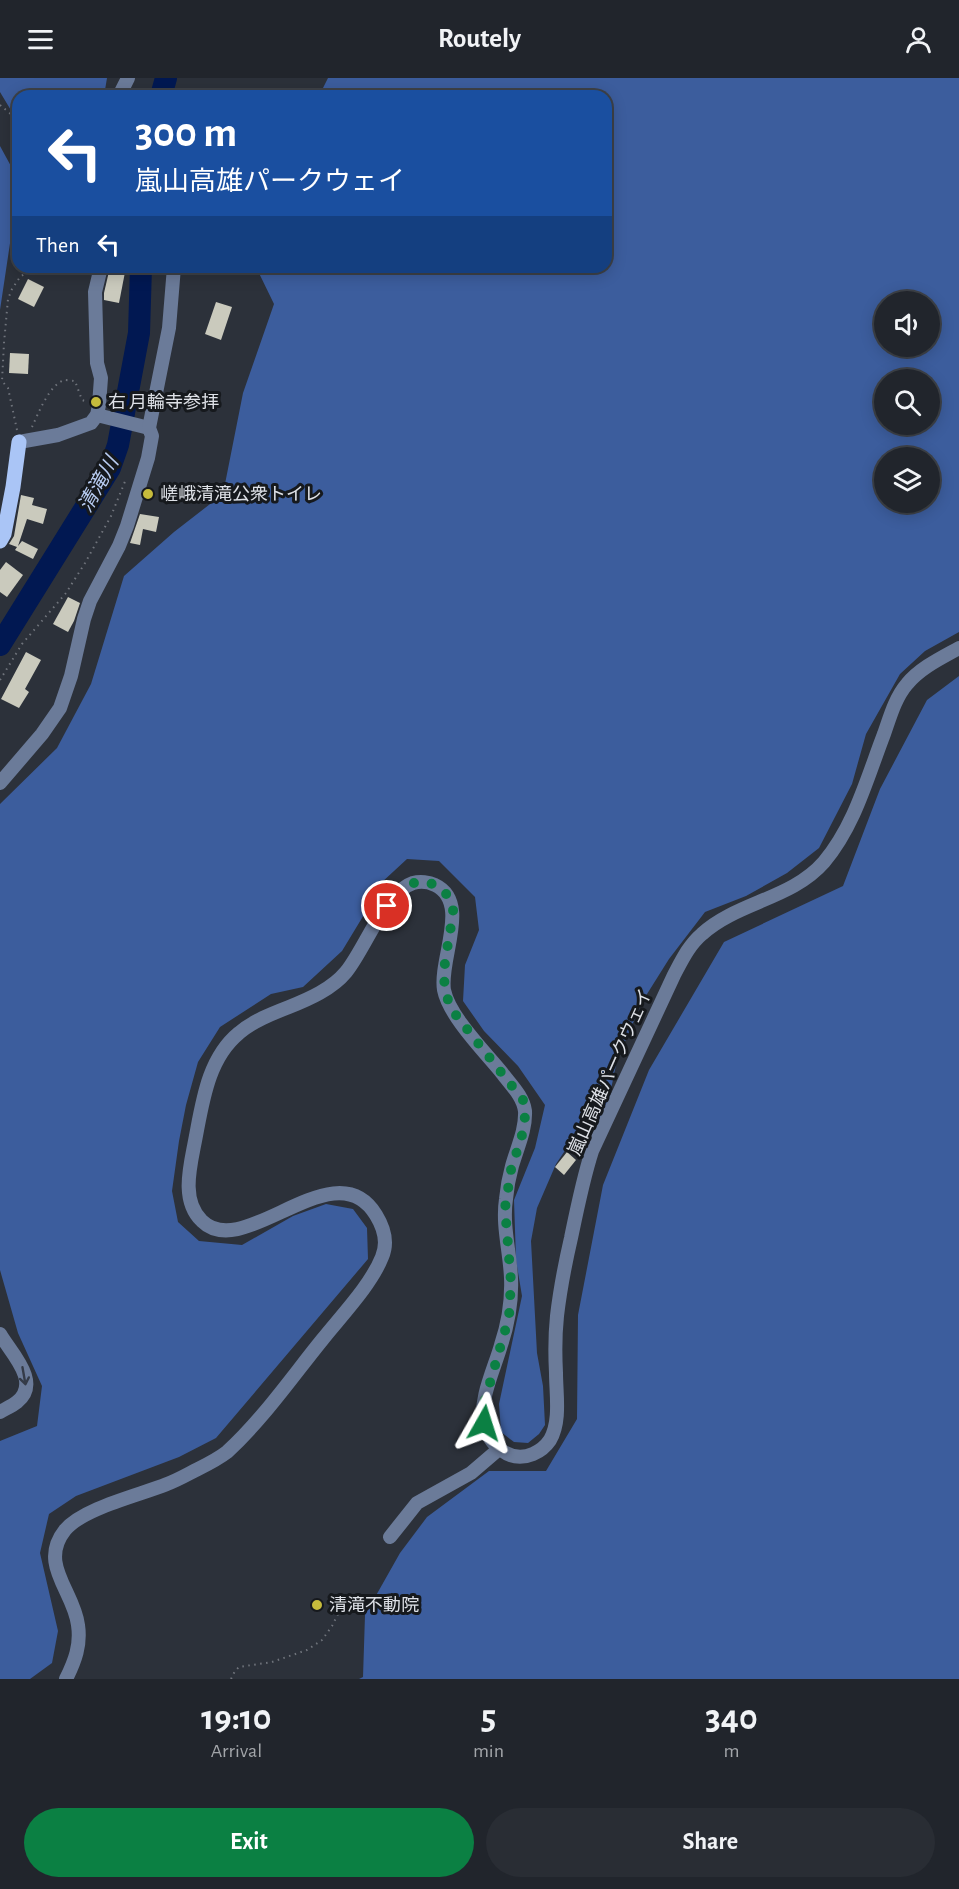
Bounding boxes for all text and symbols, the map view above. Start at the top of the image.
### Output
icon: menu [24,23,57,56]
icon: person [902,23,935,56]
text: Routely [438,25,521,52]
text: 300 m [135,112,237,154]
icon: left [36,114,114,192]
text: 嵐山高雄パークウェイ [135,168,405,195]
icon: left [92,228,125,261]
text: Then [36,234,80,256]
map controls [874,291,940,513]
button: sound [874,291,940,357]
button: search [874,369,940,435]
place label: 右 月輪寺参拝 [108,392,219,412]
marker: 右 月輪寺参拝 [89,395,103,409]
button: layers [874,447,940,513]
water label: 清滝川 [75,451,123,516]
place label: 嵯峨清滝公衆トイレ [160,484,322,504]
marker: 嵯峨清滝公衆トイレ [141,487,155,501]
pin [361,880,412,931]
icon: arrive [370,889,403,922]
street label: 嵐山高雄パークウェイ [564,986,656,1158]
one-way arrow [18,1365,29,1385]
position arrow [452,1391,516,1455]
place label: 清滝不動院 [329,1596,419,1615]
marker: 清滝不動院 [310,1598,324,1612]
text: 19:10 [201,1700,272,1736]
text: 5 [481,1700,496,1736]
text: 340 [705,1700,758,1736]
text: Arrival [211,1741,262,1761]
text: min [473,1741,504,1761]
text: m [724,1741,740,1761]
button: Exit [24,1808,474,1877]
button: Share [486,1808,935,1877]

